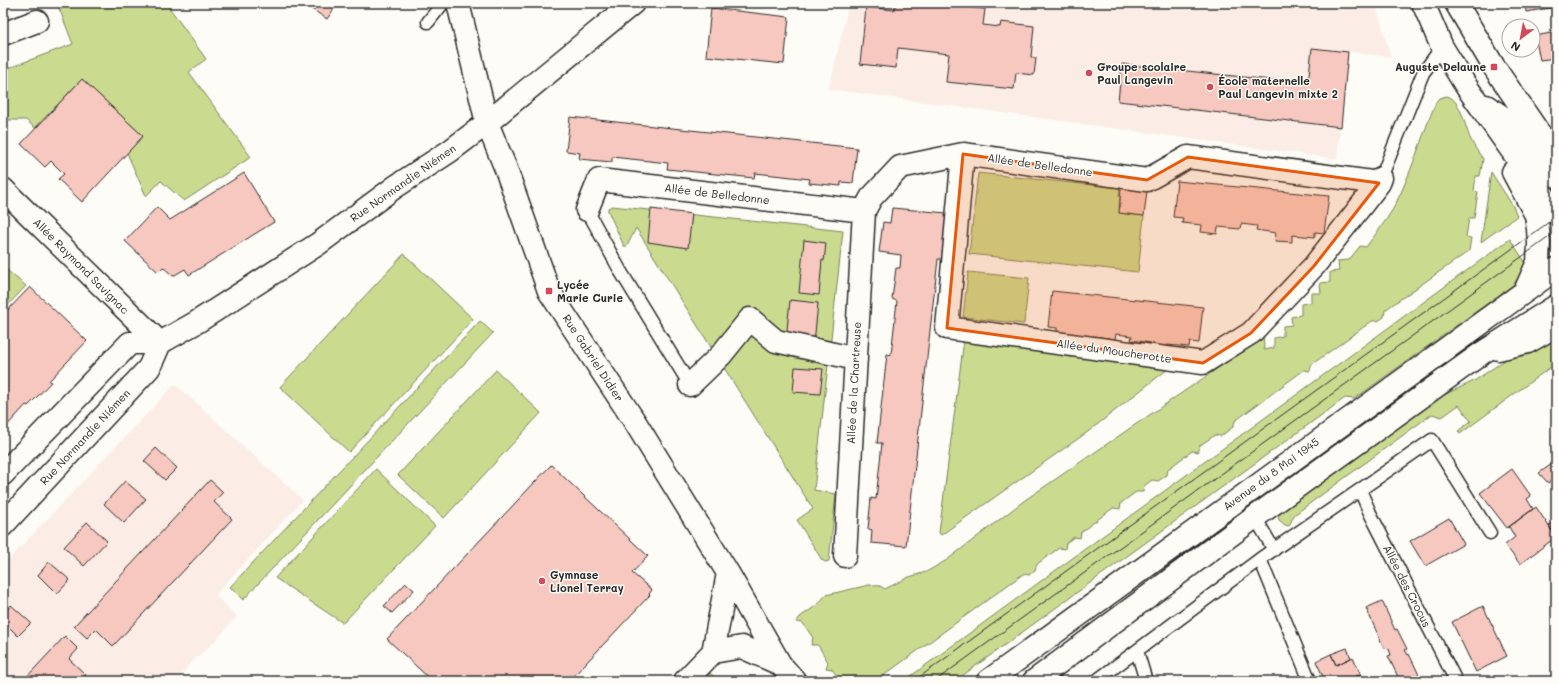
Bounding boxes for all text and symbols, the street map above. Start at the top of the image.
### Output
north arrow [1501,18,1541,58]
text: N [1508,38,1523,55]
place label: Groupe scolaire Paul Langevin [1097,59,1187,87]
place label: Auguste Delaune [1395,59,1486,74]
marker: Auguste Delaune [1489,62,1499,72]
marker: Groupe scolaire Paul Langevin [1084,68,1094,78]
place label: École maternelle Paul Langevin mixte 2 [1218,73,1338,101]
marker: École maternelle Paul Langevin mixte 2 [1205,82,1215,92]
street label: Rue Normandie Niémen [347,140,459,225]
street label: Allée de Belledonne [987,150,1094,179]
street label: Allée de Belledonne [664,180,771,207]
street label: Allée Raymond Savignac [30,214,133,317]
place label: Lycée Marie Curie [557,277,624,305]
marker: Lycée Marie Curie [544,286,554,296]
street label: Rue Gabriel Didier [560,311,627,404]
street label: Allée de la Chartreuse [843,321,864,445]
street label: Allée du Moucherotte [1056,335,1173,366]
street label: Rue Normandie Niémen [36,386,133,488]
street label: Avenue du 8 Mai 1945 [1220,434,1322,513]
street label: Allée des Crocus [1380,542,1435,630]
place label: Gymnase Lionel Terray [550,567,624,595]
marker: Gymnase Lionel Terray [537,576,547,586]

